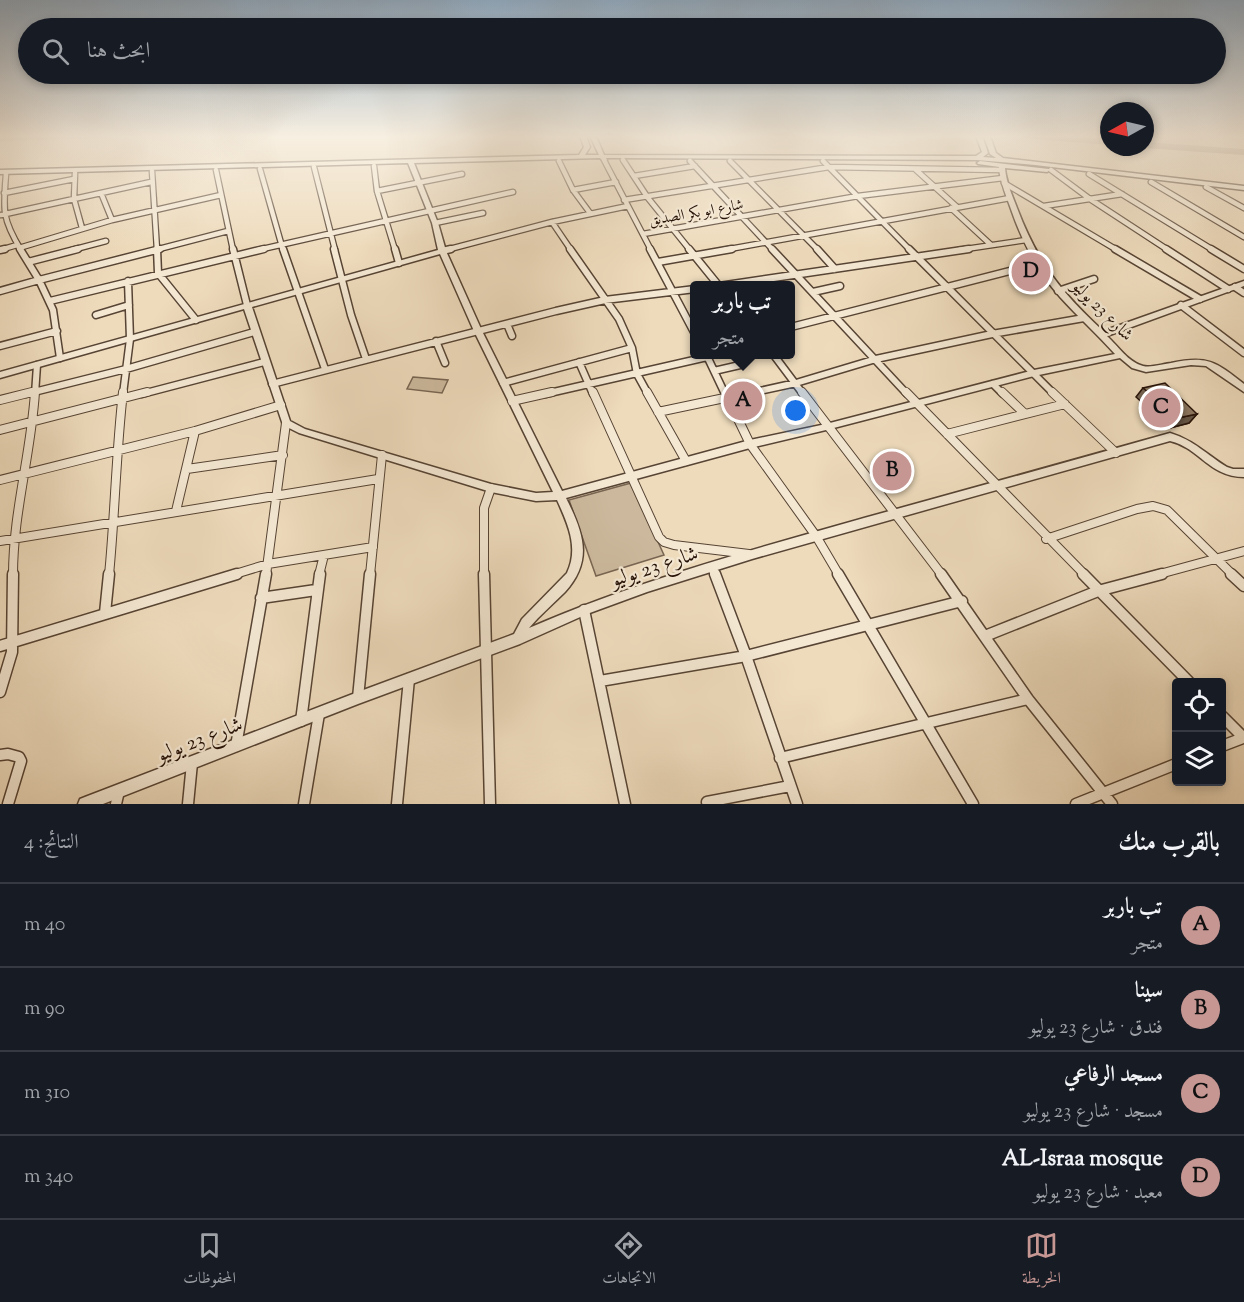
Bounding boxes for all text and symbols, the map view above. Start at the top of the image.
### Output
search box [18,18,1226,84]
icon: search [39,35,72,68]
text: ابحث هنا [87,36,150,68]
north arrow [1100,102,1154,156]
street label: شارع ابو بكر الصديق [647,195,745,233]
pin: D [1012,250,1050,294]
street label: شارع 23 يوليو [1063,273,1138,348]
popup [690,281,795,359]
text: تب باربر [713,287,772,319]
text: متجر [713,325,745,354]
pin: A [724,378,762,424]
pin: C [1142,386,1180,430]
your location [781,396,810,425]
pin: B [872,448,912,494]
street label: شارع 23 يوليو [605,540,703,598]
map controls [1172,678,1226,786]
button: locate [1172,678,1226,732]
street label: شارع 23 يوليو [150,711,248,773]
button: layers [1172,732,1226,786]
text: بالقرب منك [1118,825,1220,862]
text: النتائج: 4 [24,829,79,858]
text: تب باربر [1104,892,1163,924]
text: 40 m [24,911,65,940]
text: A [1192,911,1209,940]
text: متجر [1131,930,1163,959]
text: سينا [1135,976,1163,1008]
text: 90 m [24,995,65,1024]
text: B [1194,995,1207,1024]
text: فندق · شارع 23 يوليو [1029,1014,1163,1043]
text: مسجد الرفاعي [1064,1060,1163,1092]
text: 310 m [24,1079,70,1108]
text: C [1192,1079,1209,1108]
text: مسجد · شارع 23 يوليو [1024,1098,1163,1127]
text: AL-Israa mosque [1002,1144,1163,1176]
text: 340 m [24,1163,73,1192]
text: D [1193,1163,1208,1192]
text: معبد · شارع 23 يوليو [1033,1179,1163,1208]
tab: المحفوظات [183,1229,236,1293]
tab: الاتجاهات [602,1229,656,1293]
tab: الخريطة [1022,1229,1061,1293]

